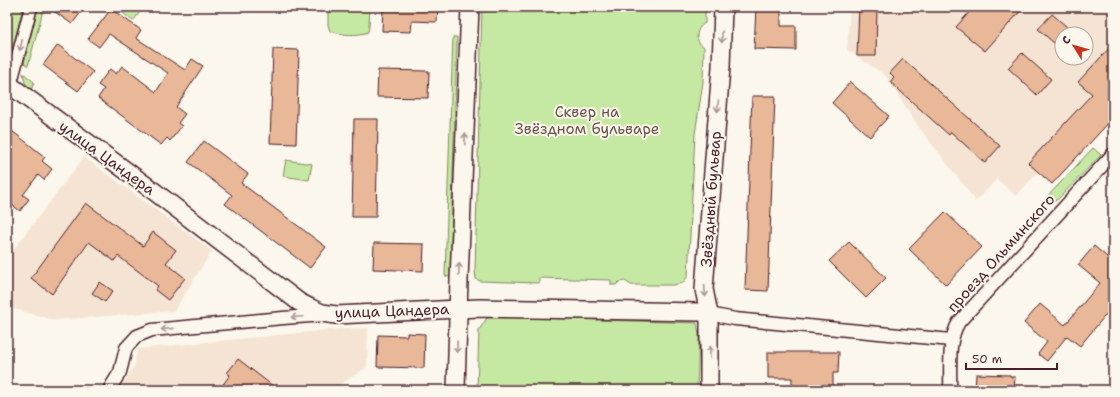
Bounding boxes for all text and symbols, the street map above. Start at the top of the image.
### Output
north arrow [1054,26,1094,66]
one-way arrow [718,30,726,43]
text: С [1058,33,1075,47]
one-way arrow [17,38,24,51]
one-way arrow [714,99,721,112]
park label: Сквер на Звёздном бульваре [515,102,659,139]
street label: улица Цандера [55,116,160,200]
street label: Звёздный бульвар [696,130,726,268]
one-way arrow [461,133,468,146]
street label: проезд Ольминского [943,190,1059,316]
one-way arrow [455,263,463,276]
one-way arrow [702,284,709,297]
street label: улица Цандера [334,299,450,323]
one-way arrow [291,313,304,320]
one-way arrow [161,325,174,332]
one-way arrow [453,340,461,353]
scale bar [966,345,1057,371]
one-way arrow [706,346,714,359]
text: 50 m [972,351,1002,367]

